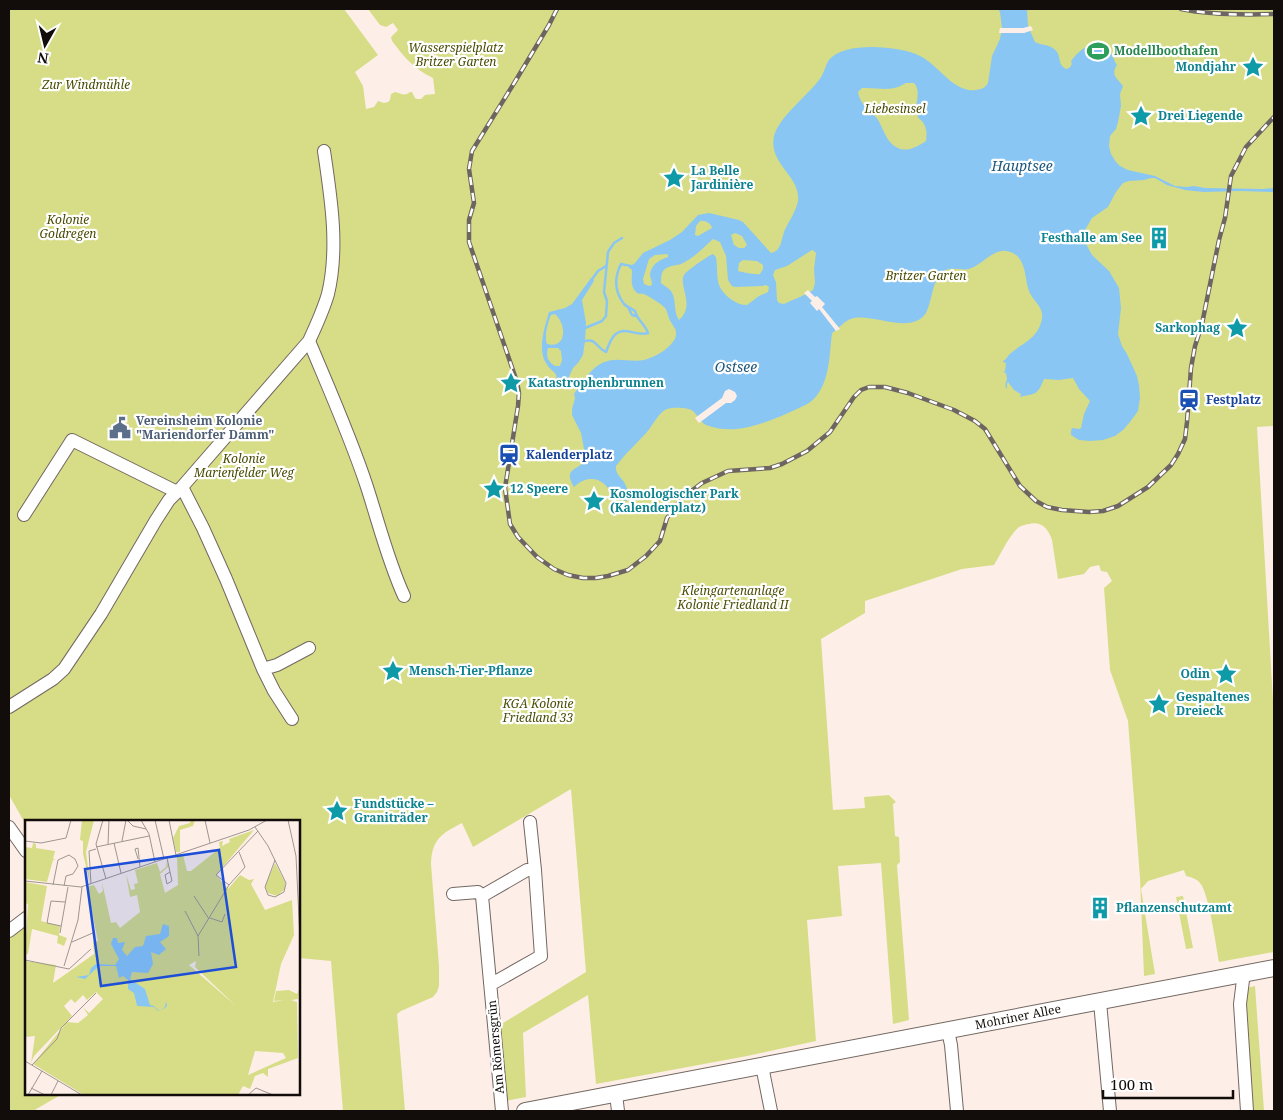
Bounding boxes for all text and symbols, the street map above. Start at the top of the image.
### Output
north arrow [20,20,70,70]
sports icon: Modellboothafen [1085,38,1111,64]
park label: Wasserspielplatz Britzer Garten [408,39,504,70]
place label: Modellboothafen [1114,42,1218,59]
text: N [36,48,50,69]
place icon: Mondjahr [1240,54,1266,80]
place label: Mondjahr [1176,58,1237,75]
park label: Zur Windmühle [41,76,130,93]
park label: Liebesinsel [863,100,926,117]
place icon: Drei Liegende [1128,103,1154,129]
place label: Drei Liegende [1158,107,1243,124]
water label: Hauptsee [990,156,1053,175]
place label: La Belle Jardinière [690,162,754,193]
place icon: La Belle Jardinière [661,165,687,191]
park label: Kolonie Goldregen [39,211,97,242]
building icon: Festhalle am See [1146,225,1172,251]
place label: Festhalle am See [1041,229,1142,246]
park label: Britzer Garten [885,267,966,284]
place icon: Sarkophag [1224,315,1250,341]
place label: Sarkophag [1155,319,1220,336]
water label: Ostsee [715,357,757,376]
place icon: Katastrophenbrunnen [498,370,524,396]
place label: Katastrophenbrunnen [528,374,664,391]
station icon: Festplatz [1176,387,1202,413]
place label: Festplatz [1206,391,1261,408]
place label: Vereinsheim Kolonie "Mariendorfer Damm" [136,412,274,443]
public building icon: Vereinsheim Kolonie "Mariendorfer Damm" [107,415,133,441]
station icon: Kalenderplatz [496,442,522,468]
place label: Kalenderplatz [526,446,612,463]
park label: Kolonie Marienfelder Weg [193,450,295,481]
place icon: 12 Speere [481,476,507,502]
place label: 12 Speere [510,480,568,497]
place label: Kosmologischer Park (Kalenderplatz) [610,485,739,516]
place icon: Kosmologischer Park (Kalenderplatz) [581,488,607,514]
park label: Kleingartenanlage Kolonie Friedland II [676,582,790,613]
place icon: Mensch-Tier-Pflanze [380,658,406,684]
place icon: Odin [1213,661,1239,687]
place label: Mensch-Tier-Pflanze [409,662,533,679]
place label: Odin [1181,665,1210,682]
place label: Gespaltenes Dreieck [1176,688,1250,719]
place icon: Gespaltenes Dreieck [1146,691,1172,717]
park label: KGA Kolonie Friedland 33 [502,695,574,726]
place label: Fundstücke – Graniträder [354,795,435,826]
place icon: Fundstücke – Graniträder [324,798,350,824]
inset map [25,820,300,1095]
building icon: Pflanzenschutzamt [1087,895,1113,921]
place label: Pflanzenschutzamt [1116,899,1232,916]
street label: Am Römersgrün [483,999,508,1095]
street label: Mohriner Allee [974,1000,1062,1033]
scale bar [1103,1068,1233,1100]
text: 100 m [1110,1074,1153,1094]

